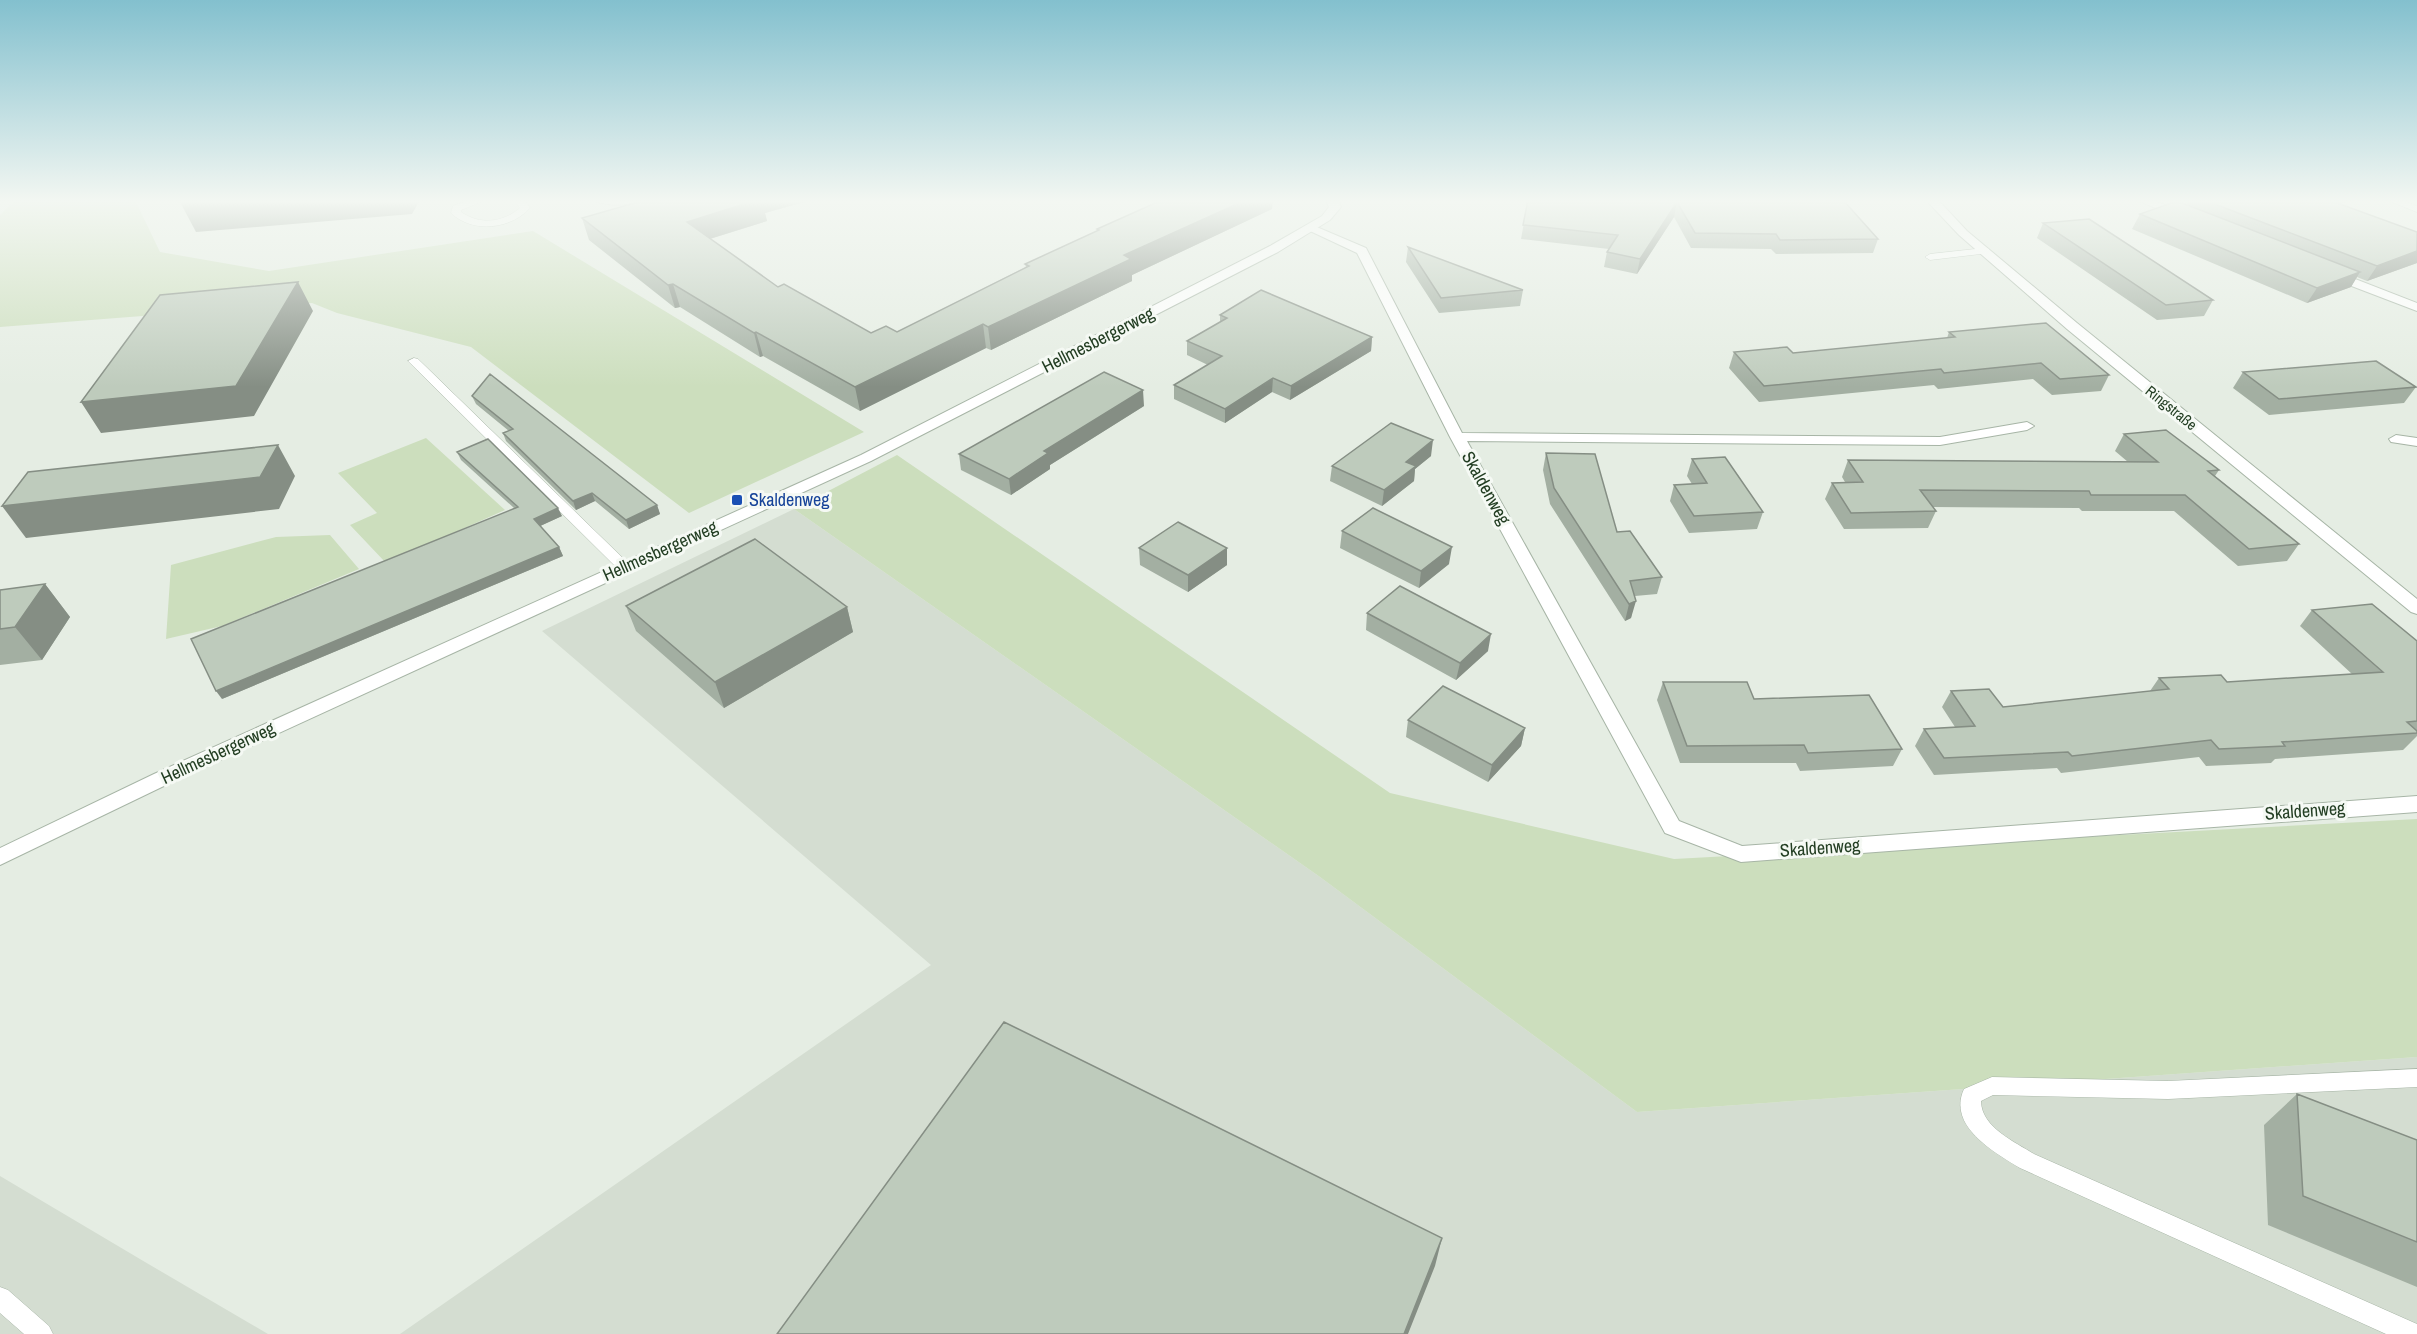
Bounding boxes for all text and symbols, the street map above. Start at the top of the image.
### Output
street label: Hellmesbergerweg [1037,300,1159,379]
street label: Ringstraße [2141,380,2202,435]
street label: Skaldenweg [1456,447,1517,530]
place label: Skaldenweg [749,487,830,512]
marker: Skaldenweg [730,493,744,507]
street label: Hellmesbergerweg [599,514,722,587]
street label: Hellmesbergerweg [157,715,280,790]
street label: Skaldenweg [2264,795,2347,826]
street label: Skaldenweg [1779,832,1862,863]

